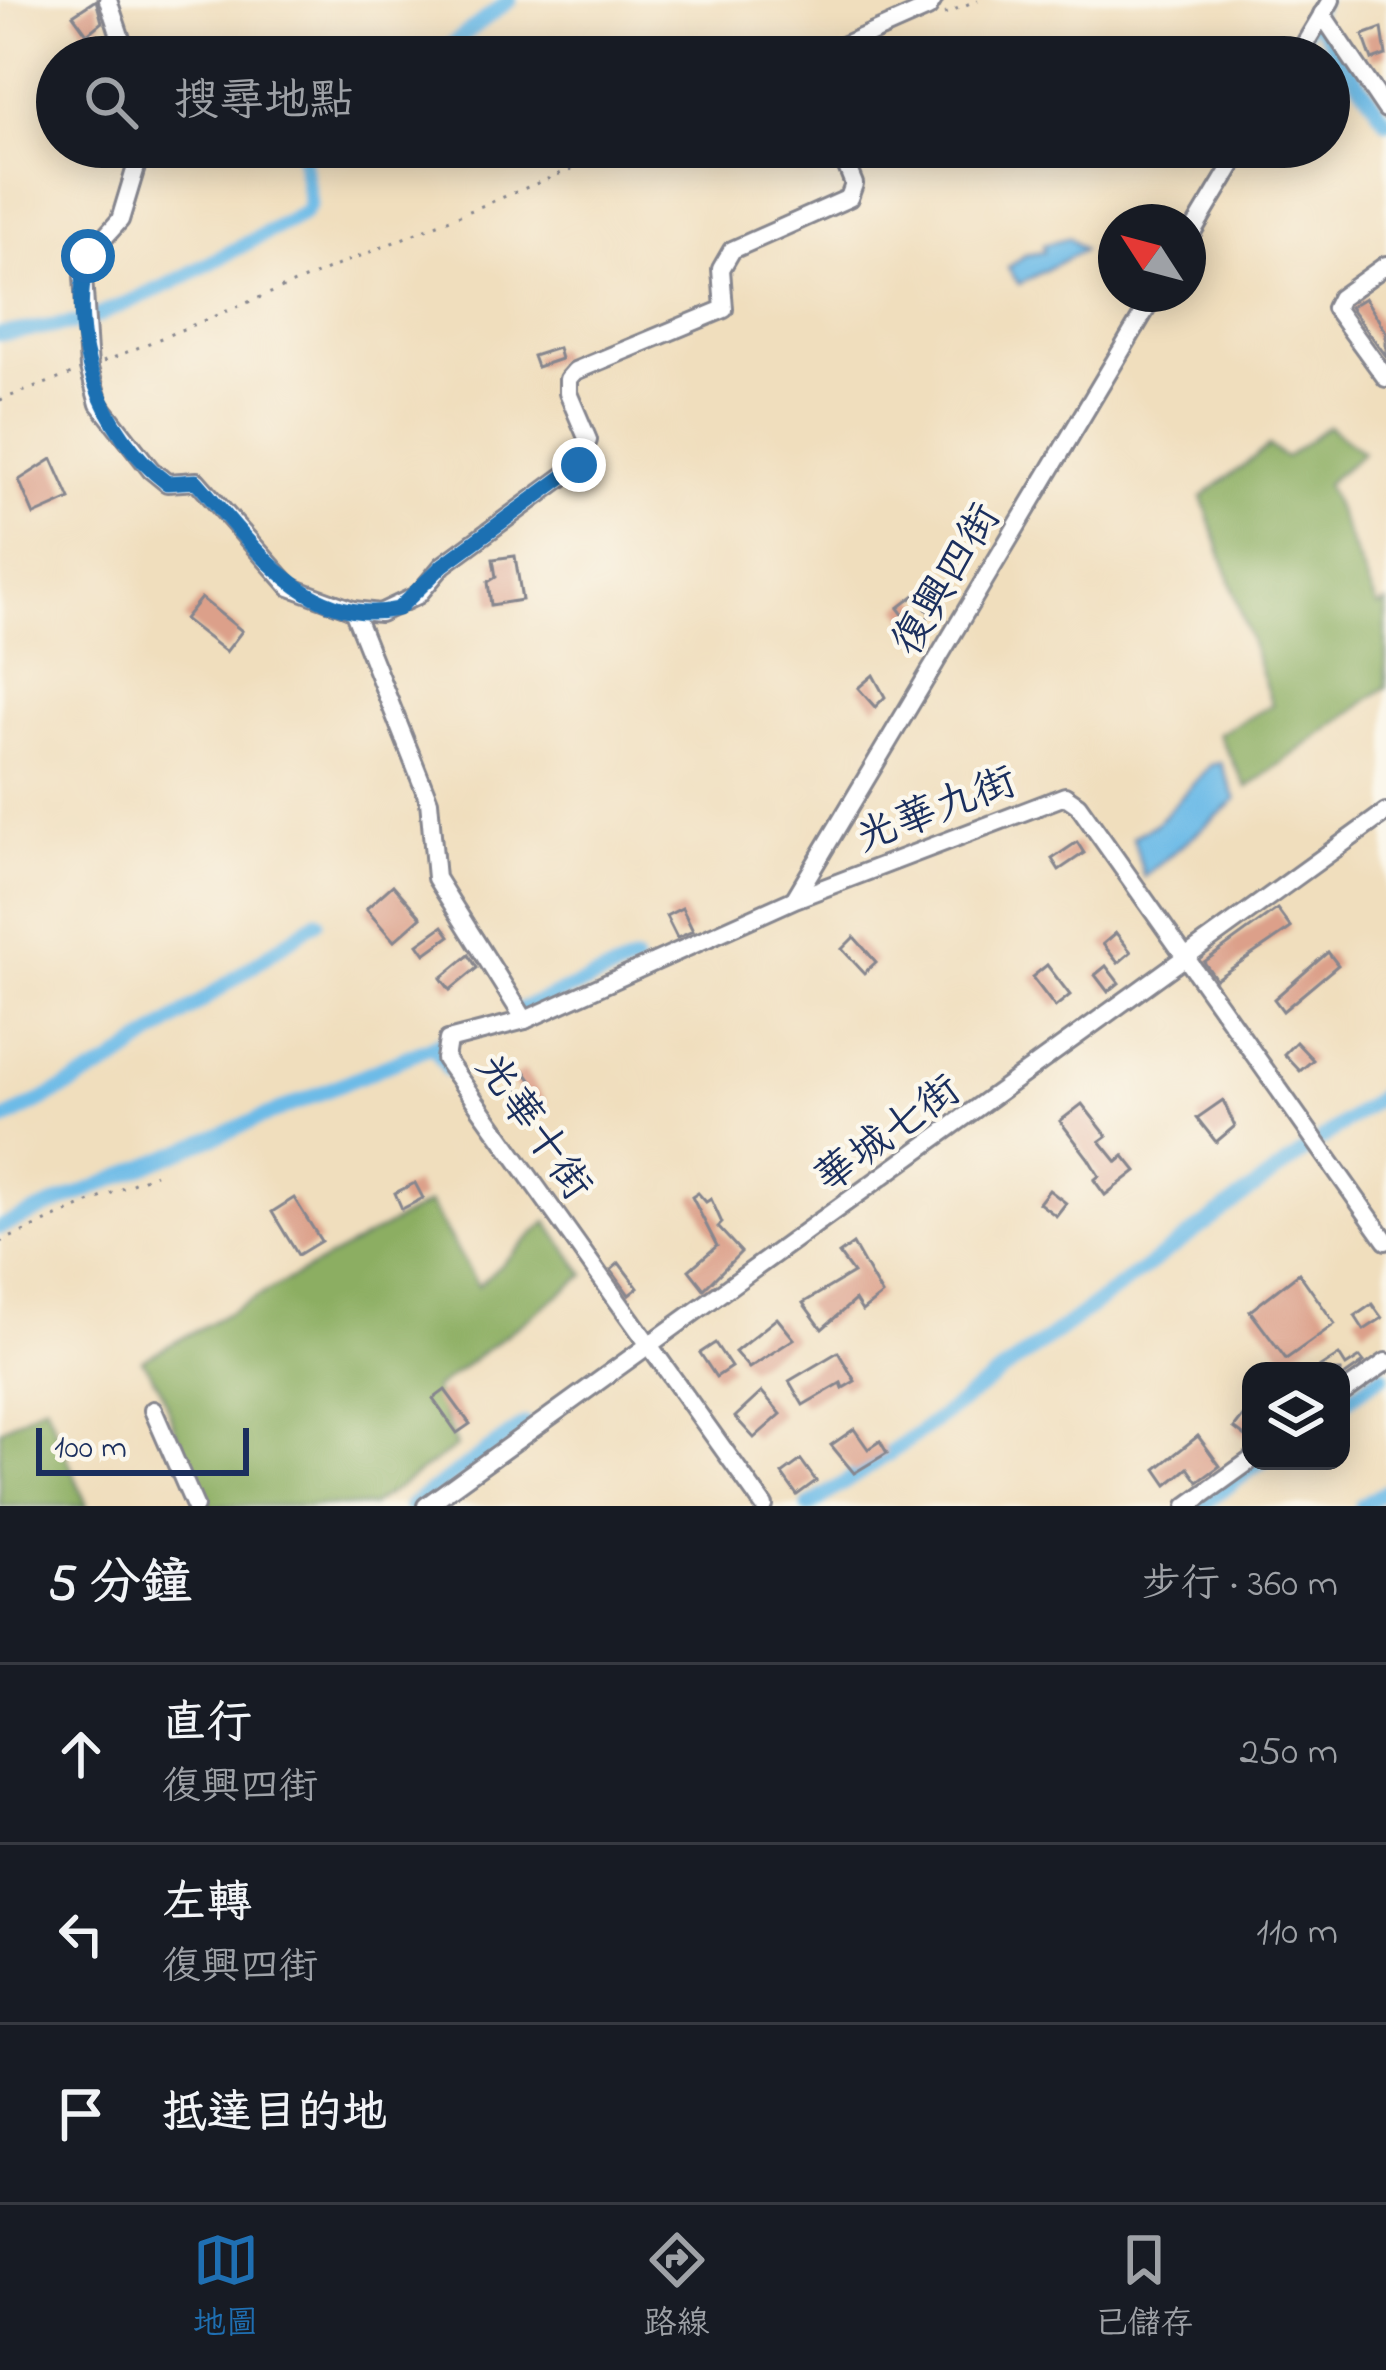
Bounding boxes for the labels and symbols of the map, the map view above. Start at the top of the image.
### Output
north arrow [1098,204,1206,312]
route start [61,229,115,283]
route end [552,438,606,492]
street label: 復興四街 [878,493,1017,668]
street label: 光華九街 [847,753,1026,870]
street label: 光華十街 [459,1041,605,1214]
street label: 華城七街 [803,1062,975,1210]
scale bar [36,1422,249,1475]

